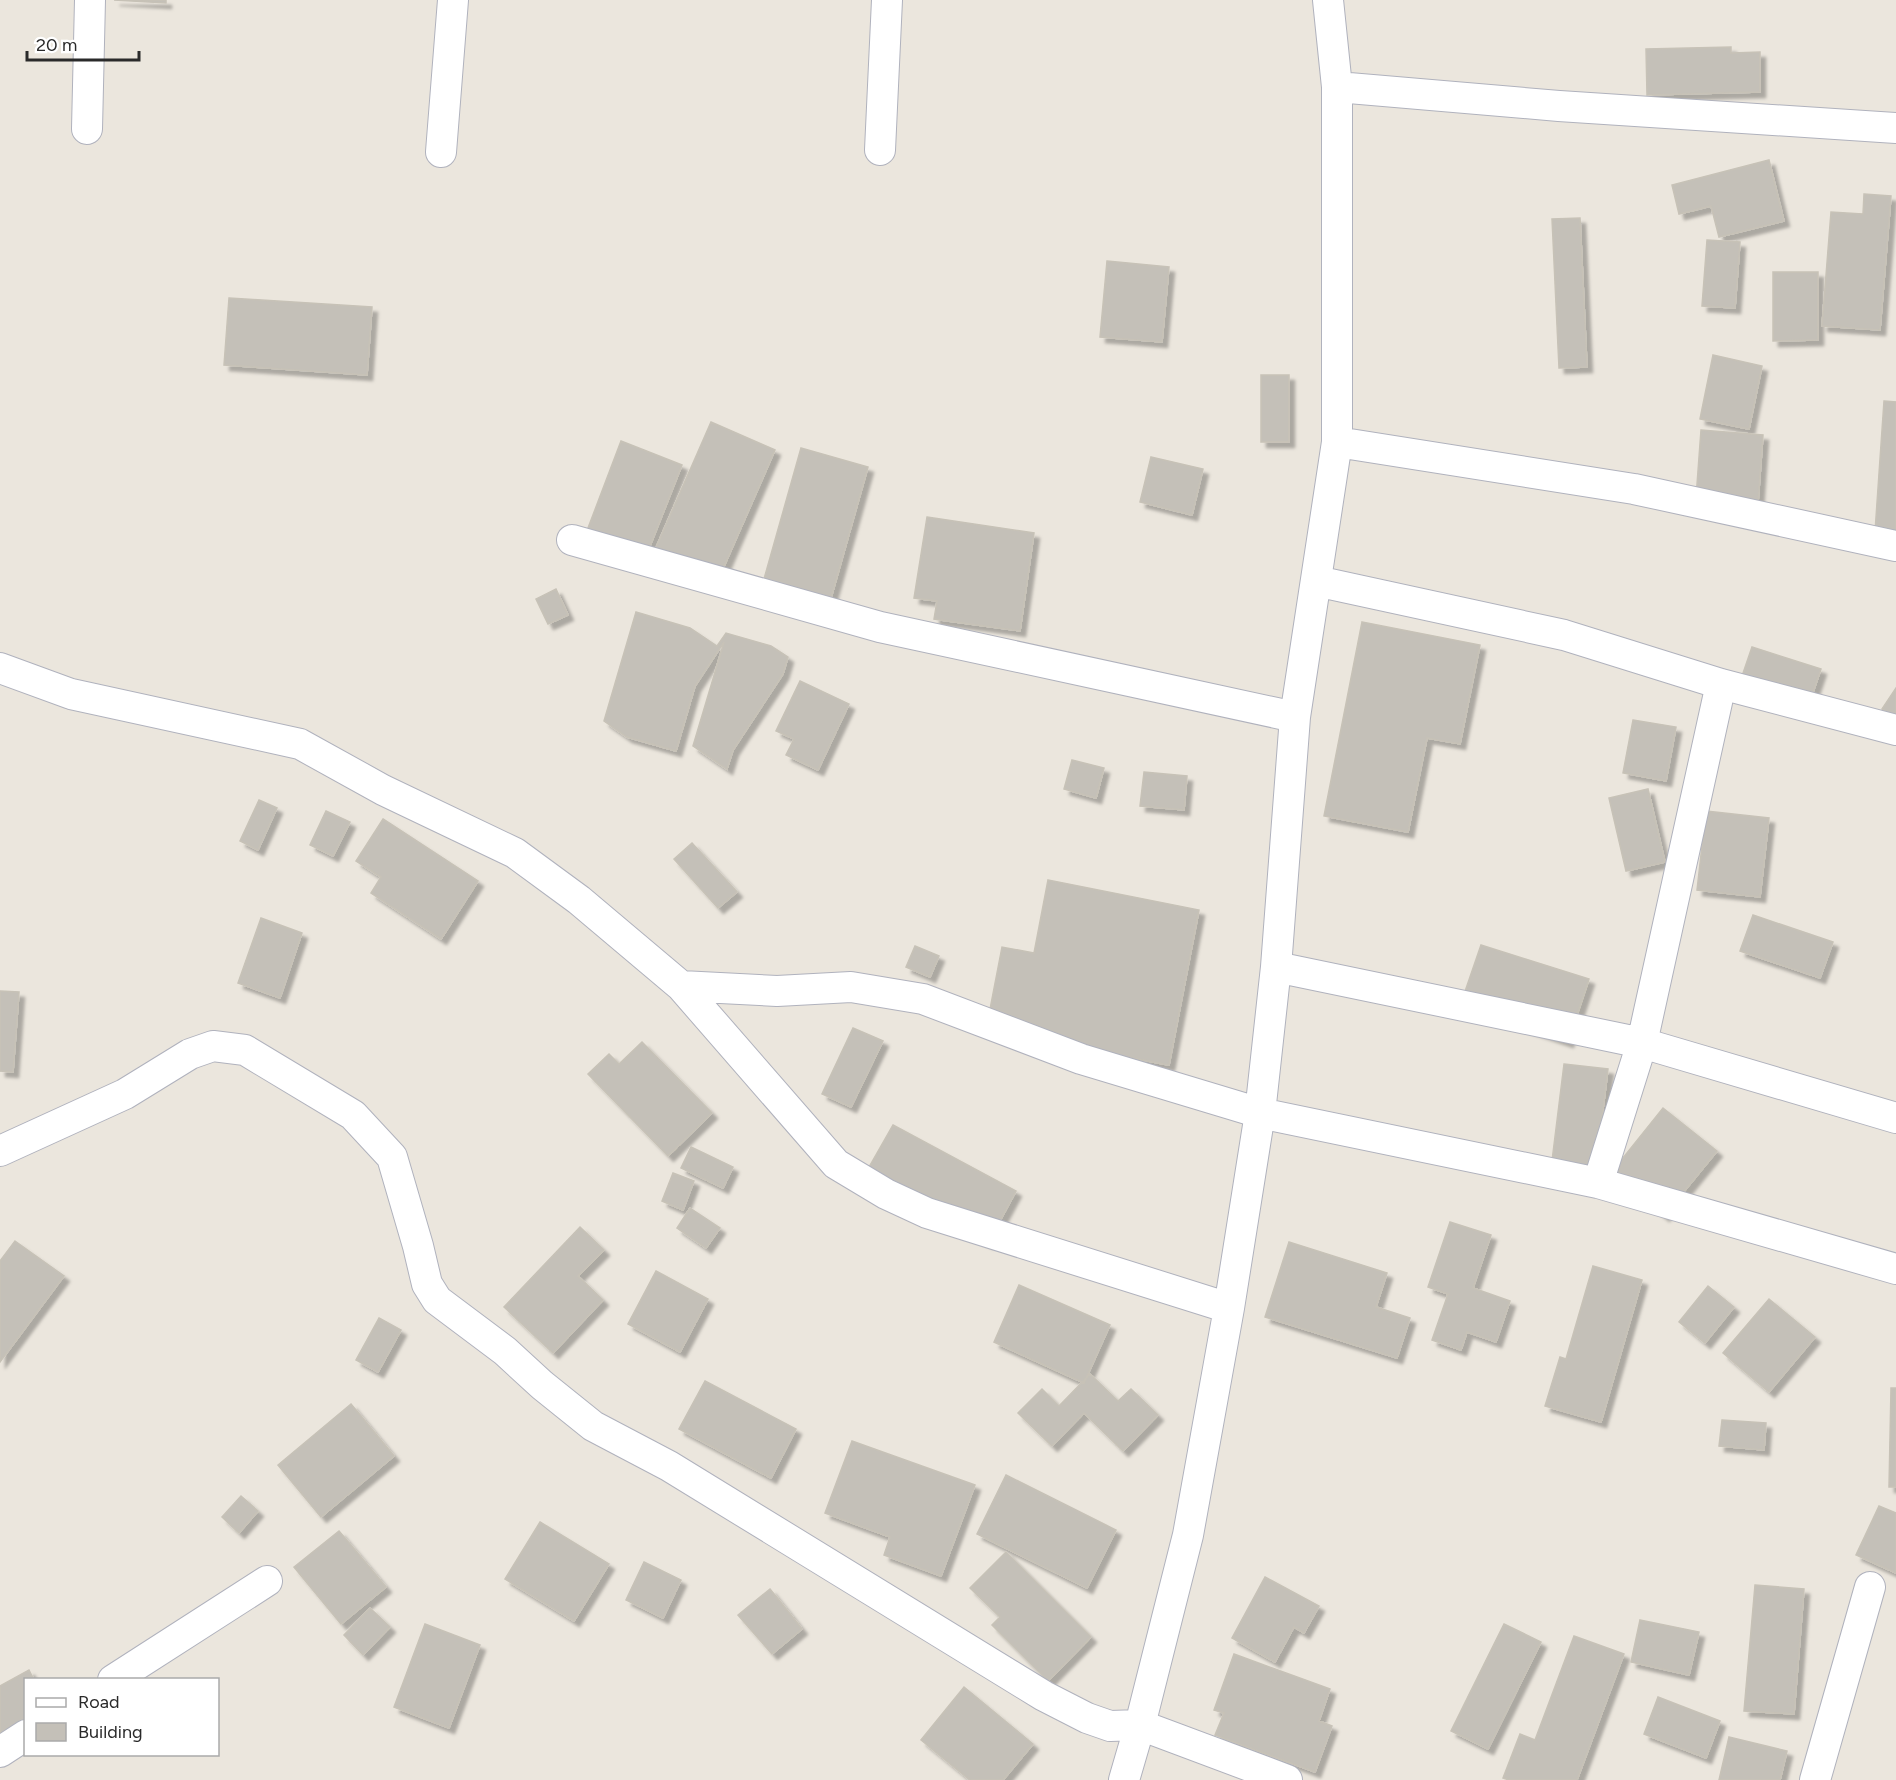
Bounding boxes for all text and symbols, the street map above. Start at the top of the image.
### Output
scale bar [27,24,140,62]
text: 20 m [36,34,77,56]
legend [24,1678,219,1756]
text: Road [78,1691,119,1713]
text: Building [78,1721,143,1743]

